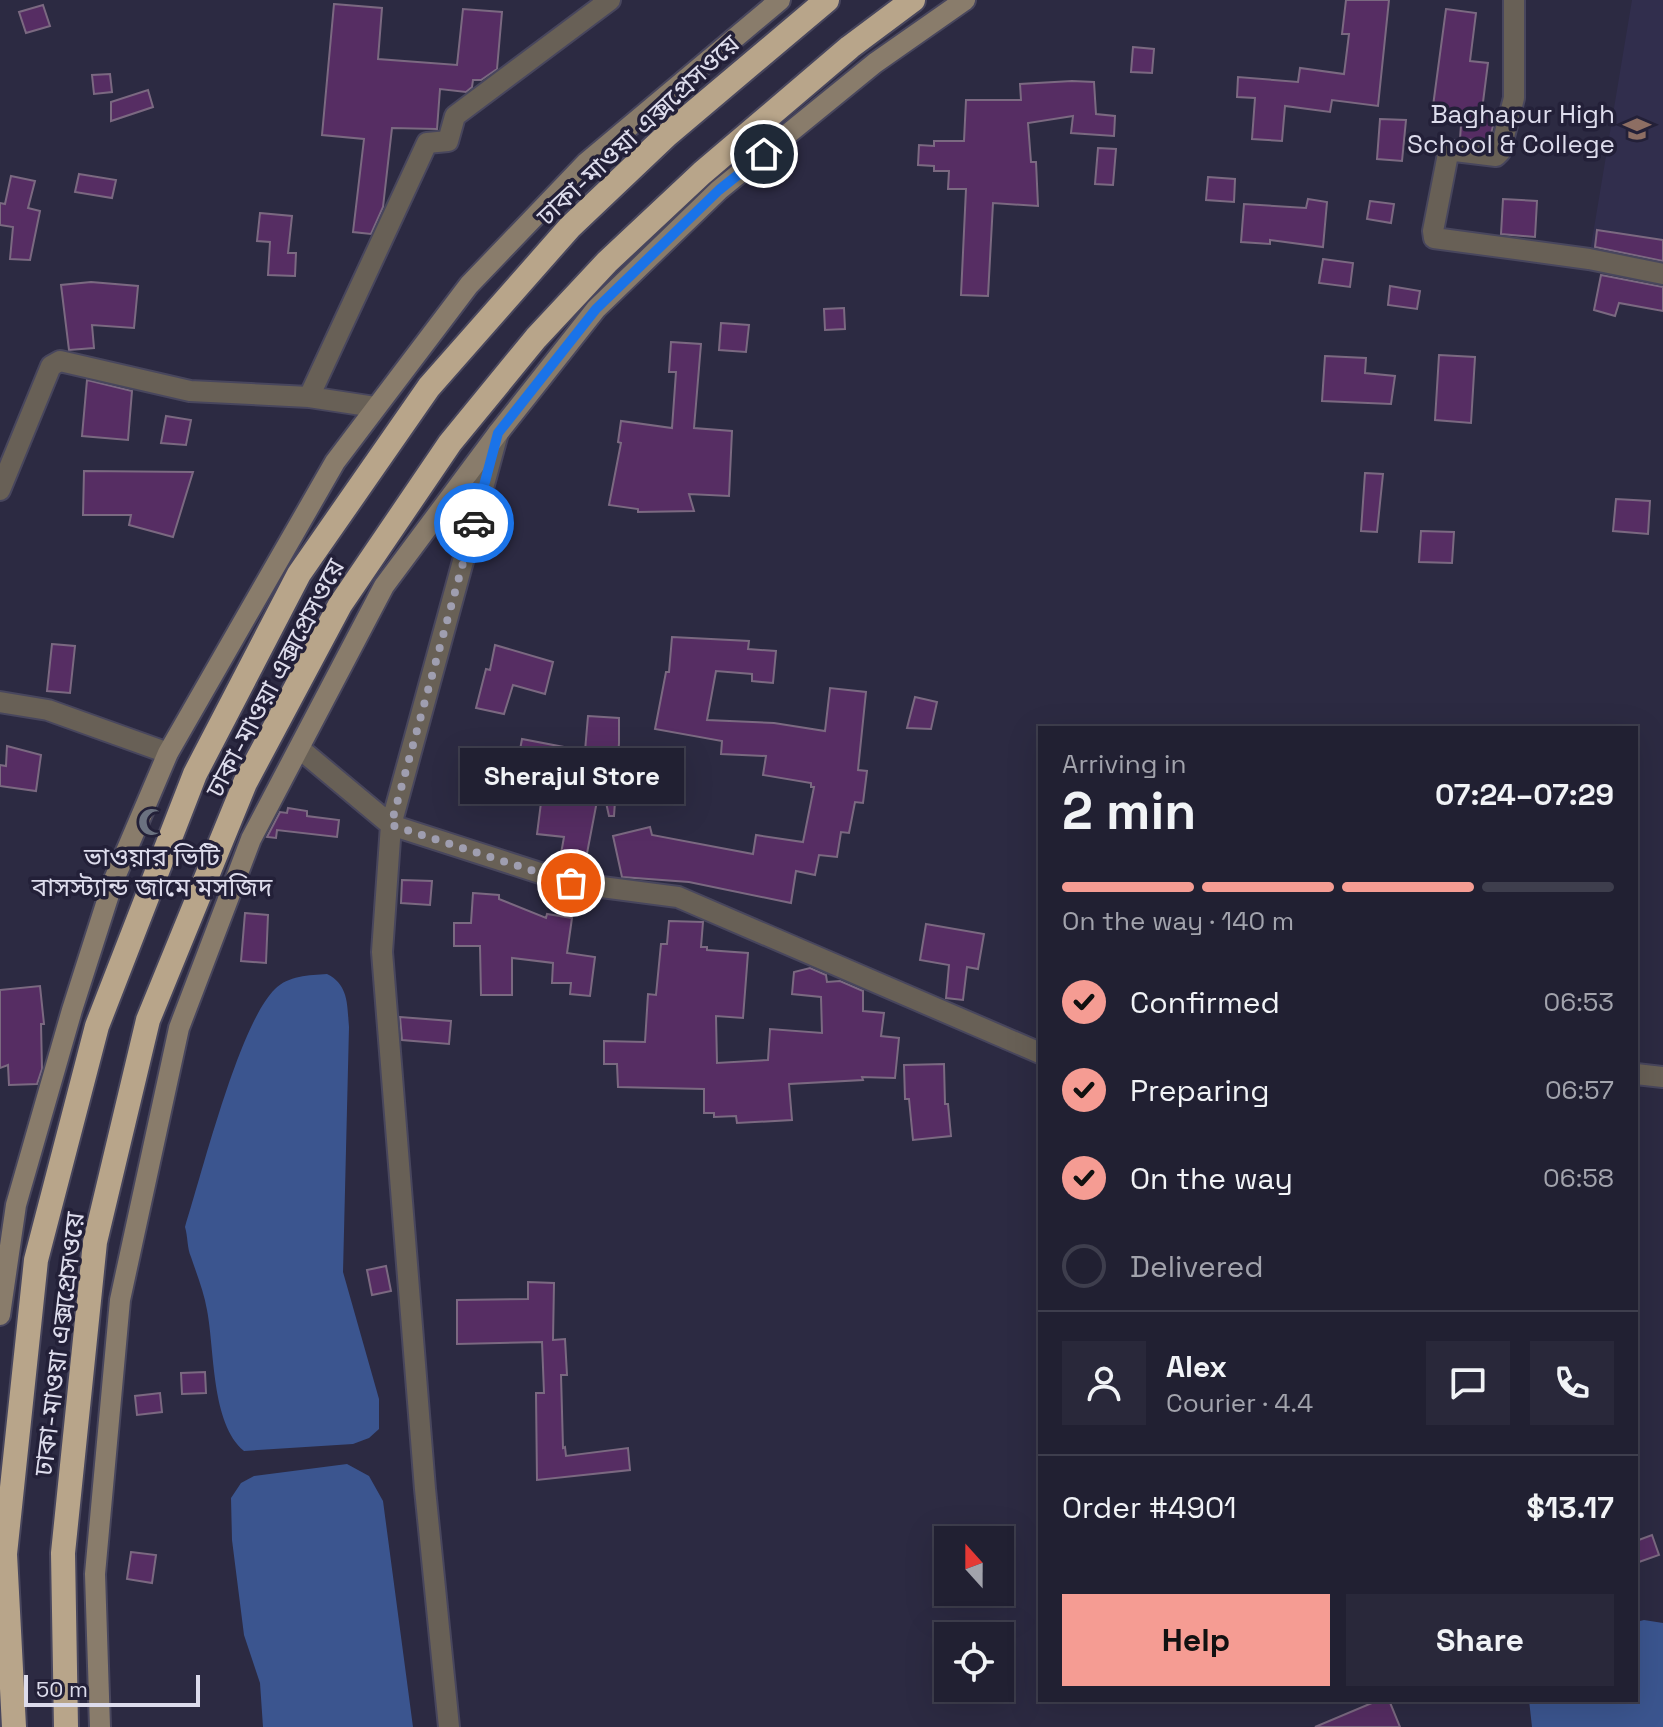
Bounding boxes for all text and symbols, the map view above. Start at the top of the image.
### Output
street label: ঢাকা-মাওয়া এক্সপ্রেসওয়ে [529,27,747,234]
place label: Baghapur High School & College [1407,97,1615,161]
school or university icon: Baghapur High School & College [1622,114,1652,144]
pin [730,120,798,188]
icon: home [742,132,786,176]
courier [434,483,514,563]
icon: car [452,501,496,545]
street label: ঢাকা-মাওয়া এক্সপ্রেসওয়ে [197,552,353,804]
callout: Sherajul Store [459,747,683,803]
text: Arriving in [1062,747,1186,781]
text: Sherajul Store [484,759,660,793]
text: 07:24–07:29 [1435,775,1614,814]
text: 2 min [1062,778,1196,844]
mosque icon: ভাওয়ার ভিটি বাসস্ট্যান্ড জামে মসজিদ [137,807,167,837]
place label: ভাওয়ার ভিটি বাসস্ট্যান্ড জামে মসজিদ [31,840,273,904]
pin [537,849,605,917]
icon: bag [549,861,593,905]
text: On the way · 140 m [1062,904,1294,938]
icon: check [1062,980,1106,1024]
text: Confirmed [1130,983,1280,1022]
text: 06:53 [1544,985,1614,1019]
icon: check [1062,1068,1106,1112]
text: Preparing [1130,1071,1269,1110]
text: 06:57 [1545,1073,1614,1107]
icon: check [1062,1156,1106,1200]
text: On the way [1130,1159,1293,1198]
text: 06:58 [1543,1161,1614,1195]
street label: ঢাকা-মাওয়া এক্সপ্রেসওয়ে [26,1210,92,1479]
text: Delivered [1130,1247,1264,1286]
button: person [1062,1341,1146,1425]
button: chat [1426,1341,1510,1425]
button: phone [1530,1341,1614,1425]
text: Alex [1166,1347,1227,1386]
text: Courier · 4.4 [1166,1386,1313,1420]
text: Order #4901 [1062,1488,1237,1527]
text: $13.17 [1526,1488,1614,1527]
north arrow [934,1526,1014,1606]
map controls [934,1526,1014,1702]
button: Help [1062,1594,1330,1686]
button: Share [1346,1594,1614,1686]
button: locate [934,1622,1014,1702]
scale bar [24,1671,200,1707]
text: 50 m [36,1675,88,1703]

